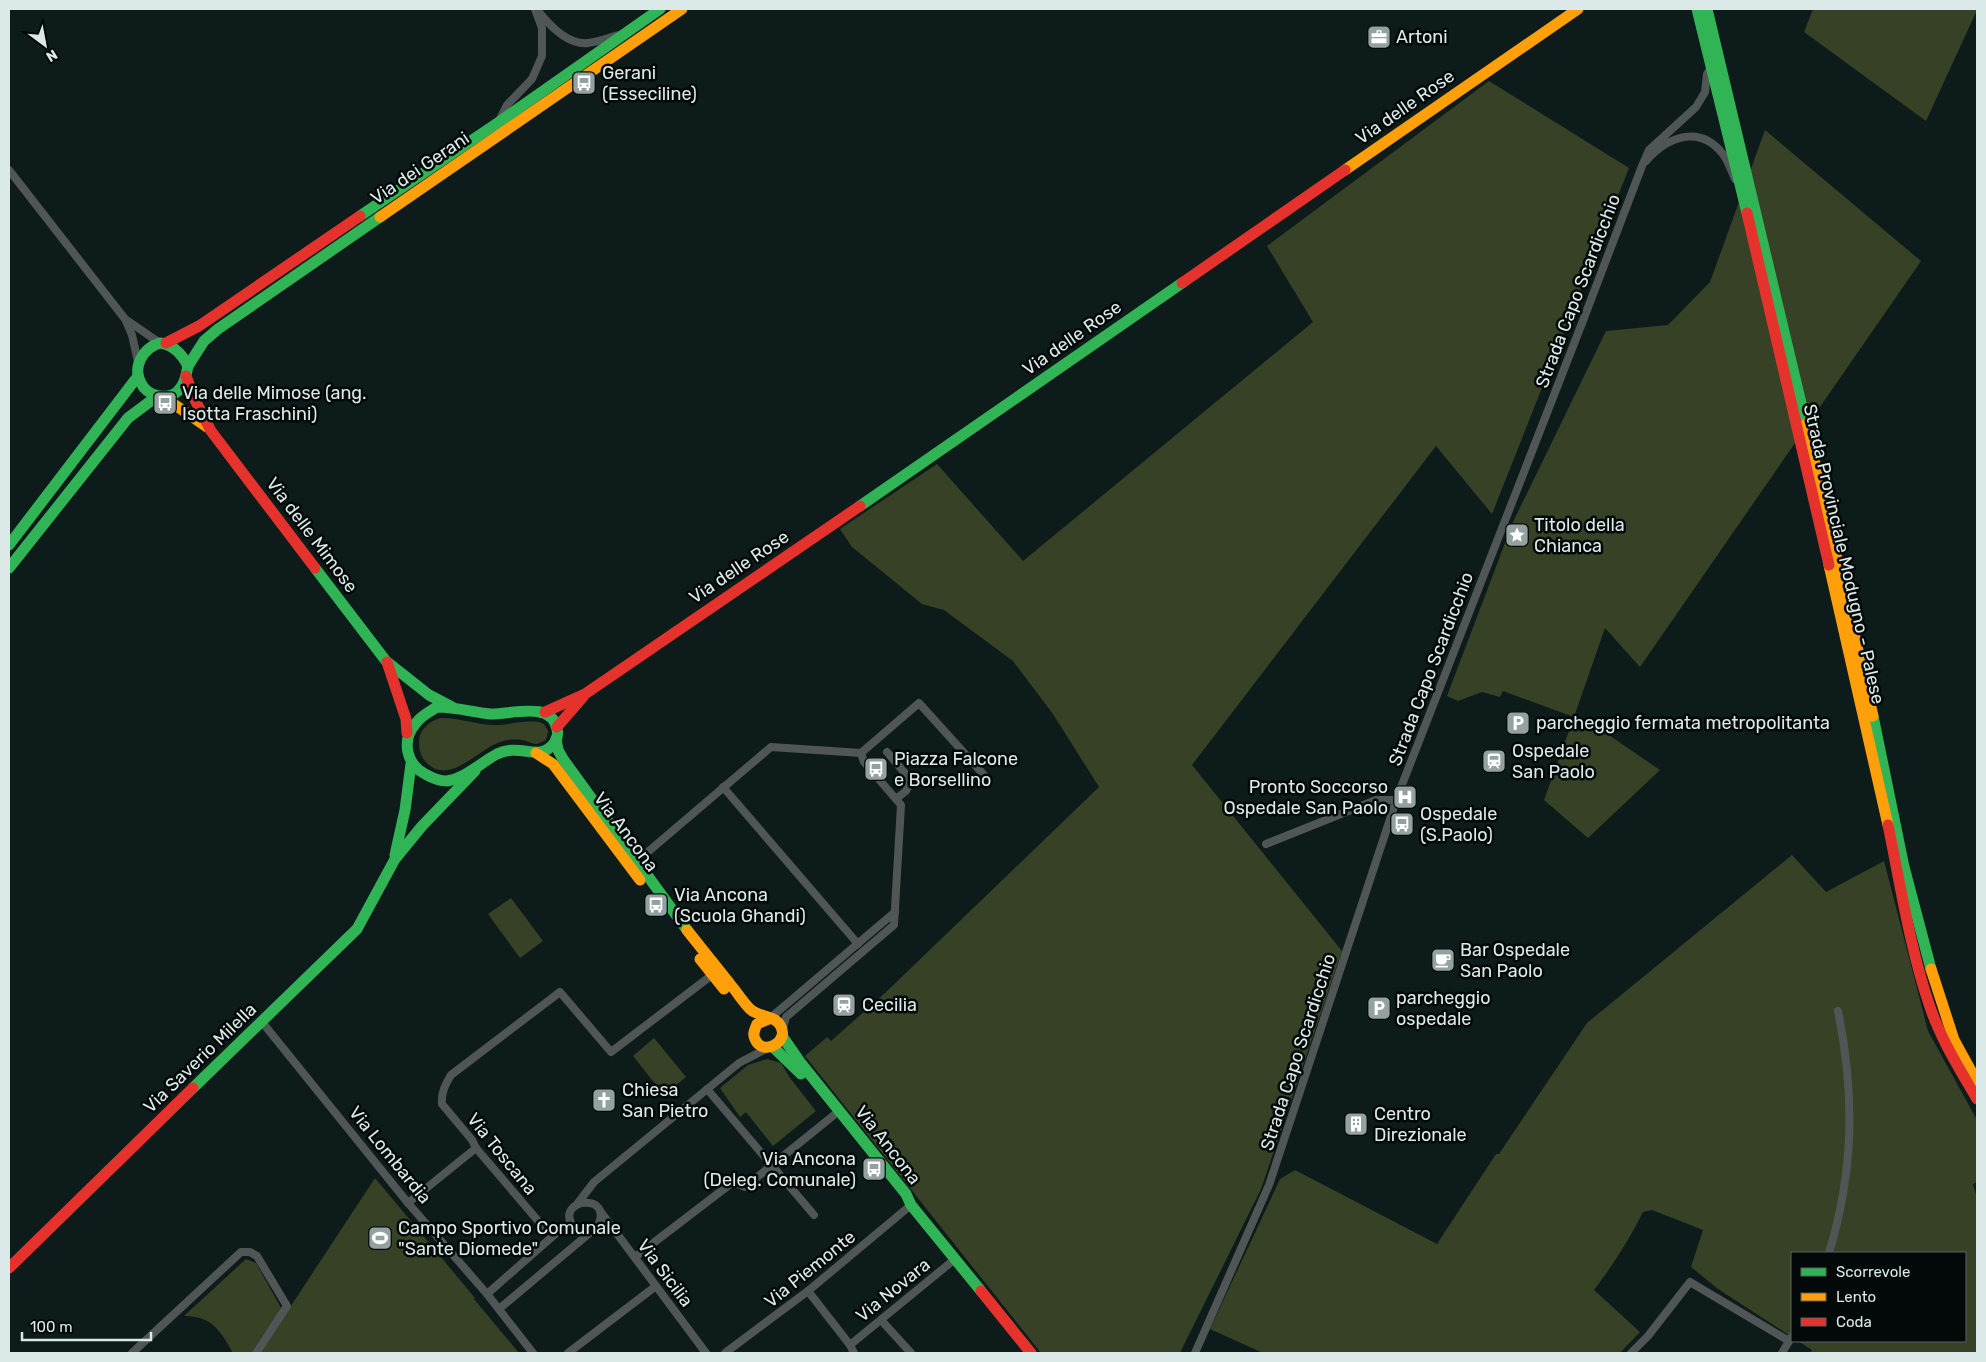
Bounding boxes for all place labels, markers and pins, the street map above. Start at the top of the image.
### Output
office icon: Artoni [1366,24,1392,50]
place label: Artoni [1396,26,1448,48]
place label: Gerani (Esseciline) [602,62,697,105]
bus stop icon: Gerani (Esseciline) [571,70,597,96]
place label: Via delle Mimose (ang. Isotta Fraschini) [182,382,367,425]
bus stop icon: Via delle Mimose (ang. Isotta Fraschini) [152,390,178,416]
place label: Titolo della Chianca [1534,514,1625,557]
place icon: Titolo della Chianca [1504,522,1530,548]
parking icon: parcheggio fermata metropolitanta [1505,710,1531,736]
place label: parcheggio fermata metropolitanta [1536,712,1830,734]
place label: Ospedale San Paolo [1512,740,1595,783]
place label: Piazza Falcone e Borsellino [894,748,1018,791]
station icon: Ospedale San Paolo [1481,748,1507,774]
bus stop icon: Piazza Falcone e Borsellino [863,756,889,782]
place label: Pronto Soccorso Ospedale San Paolo [1224,776,1388,819]
hospital icon: Pronto Soccorso Ospedale San Paolo [1392,784,1418,810]
place label: Ospedale (S.Paolo) [1420,803,1497,846]
bus stop icon: Ospedale (S.Paolo) [1389,811,1415,837]
place label: Via Ancona (Scuola Ghandi) [674,884,806,927]
bus stop icon: Via Ancona (Scuola Ghandi) [643,892,669,918]
place label: Bar Ospedale San Paolo [1460,939,1570,982]
cafe icon: Bar Ospedale San Paolo [1430,947,1456,973]
place label: parcheggio ospedale [1396,987,1491,1030]
station icon: Cecilia [831,992,857,1018]
place label: Cecilia [862,994,917,1016]
parking icon: parcheggio ospedale [1366,995,1392,1021]
place label: Chiesa San Pietro [622,1079,708,1122]
church icon: Chiesa San Pietro [591,1087,617,1113]
place label: Centro Direzionale [1374,1103,1467,1146]
building icon: Centro Direzionale [1343,1111,1369,1137]
place label: Via Ancona (Deleg. Comunale) [703,1148,856,1191]
bus stop icon: Via Ancona (Deleg. Comunale) [861,1156,887,1182]
place label: Campo Sportivo Comunale "Sante Diomede" [398,1217,621,1260]
sports icon: Campo Sportivo Comunale "Sante Diomede" [367,1225,393,1251]

